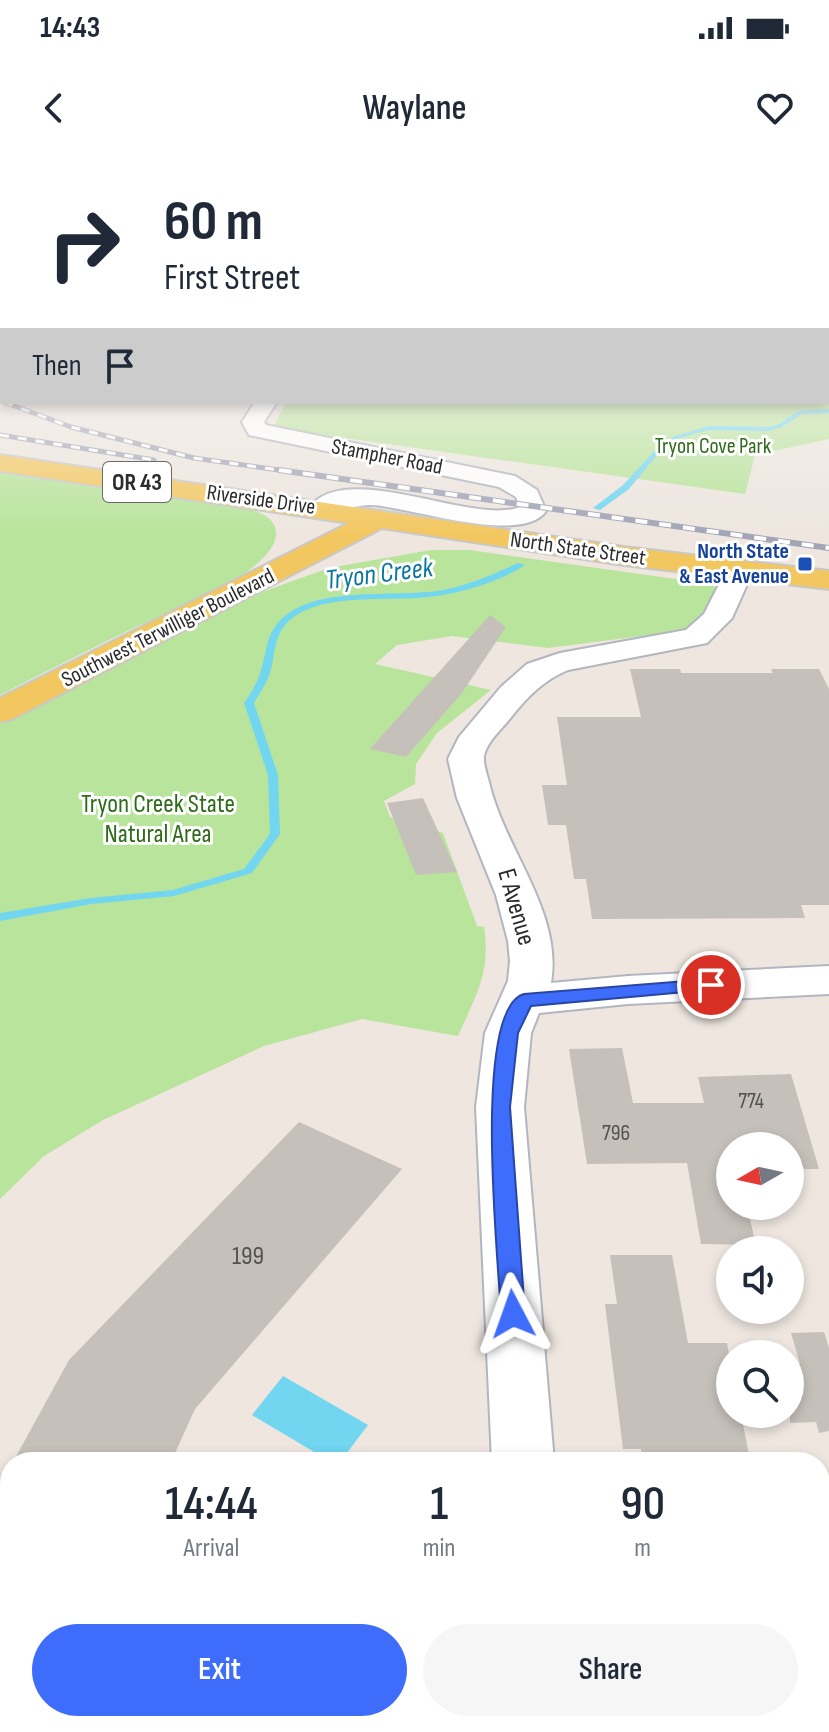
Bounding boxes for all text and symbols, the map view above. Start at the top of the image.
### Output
text: 14:43 [40,10,100,46]
icon: back [32,86,76,130]
icon: heart [753,86,797,130]
text: Waylane [362,87,467,130]
text: 60 m [164,189,263,256]
icon: right [32,192,136,296]
text: First Street [164,257,300,300]
icon: arrive [98,344,142,388]
text: Then [32,348,82,384]
street label: Stampher Road [329,433,445,481]
park label: Tryon Cove Park [655,433,772,460]
road number: OR 43 [103,462,171,502]
street label: Riverside Drive [205,479,317,521]
street label: North State Street [509,526,648,572]
place label: North State & East Avenue [679,538,789,590]
water label: Tryon Creek [323,551,436,597]
marker: North State & East Avenue [796,555,814,573]
street label: Southwest Terwilliger Boulevard [57,563,279,693]
park label: Tryon Creek State Natural Area [81,789,235,850]
street label: E Avenue [490,865,542,949]
pin [677,951,745,1019]
icon: arrive [689,963,733,1007]
house number: 774 [738,1088,764,1115]
house number: 796 [602,1120,630,1147]
north arrow [716,1132,804,1220]
map controls [716,1132,804,1428]
button: sound [716,1236,804,1324]
house number: 199 [232,1241,264,1272]
position arrow [471,1272,555,1356]
button: search [716,1340,804,1428]
text: 14:44 [165,1476,258,1533]
text: 1 [430,1476,448,1533]
text: 90 [621,1476,665,1533]
text: Arrival [183,1533,239,1564]
text: min [423,1533,455,1564]
text: m [634,1533,651,1564]
button: Exit [32,1624,407,1716]
button: Share [423,1624,798,1716]

